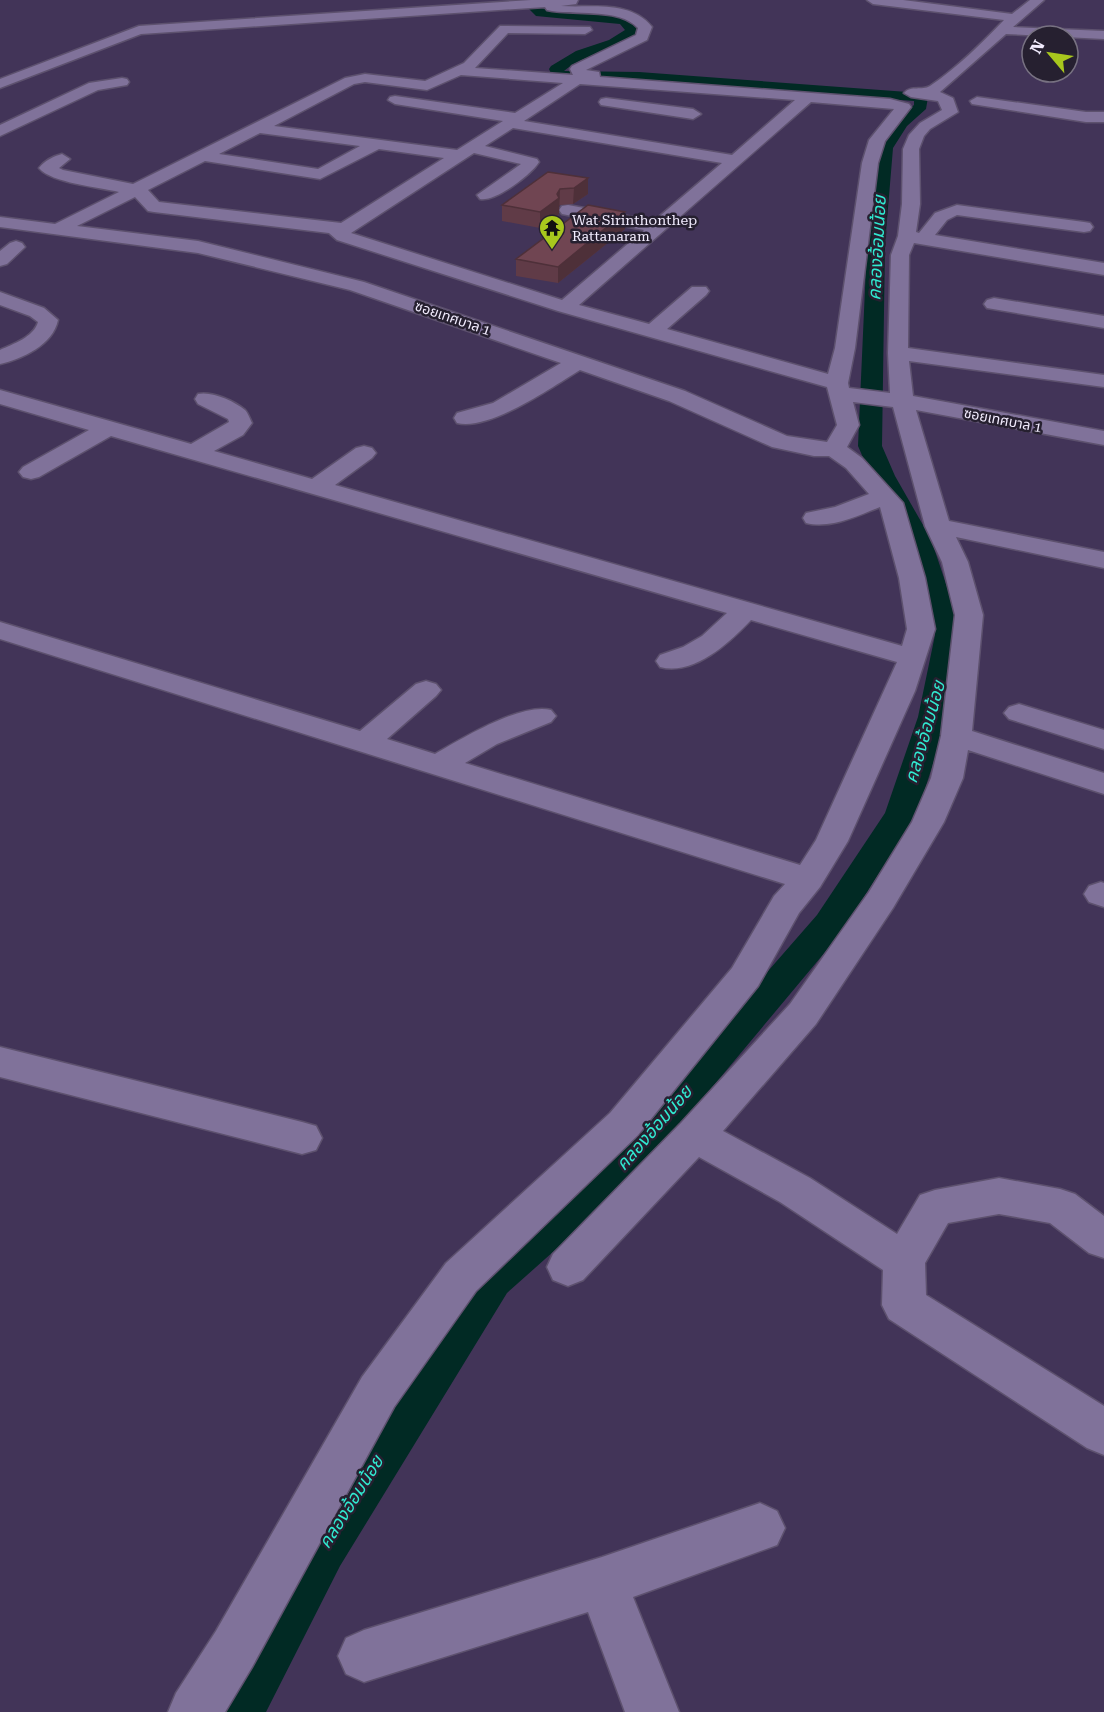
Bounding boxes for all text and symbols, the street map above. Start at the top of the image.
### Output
north arrow [1020,24,1080,84]
text: N [1026,37,1049,57]
water label: คลองอ้อมน้อย [863,194,890,301]
place label: Wat Sirinthonthep Rattanaram [572,212,697,244]
temple icon: Wat Sirinthonthep Rattanaram [537,213,567,251]
street label: ซอยเทศบาล 1 [413,298,493,338]
street label: ซอยเทศบาล 1 [963,405,1044,435]
water label: คลองอ้อมน้อย [900,677,949,785]
water label: คลองอ้อมน้อย [611,1080,697,1174]
water label: คลองอ้อมน้อย [314,1450,388,1552]

